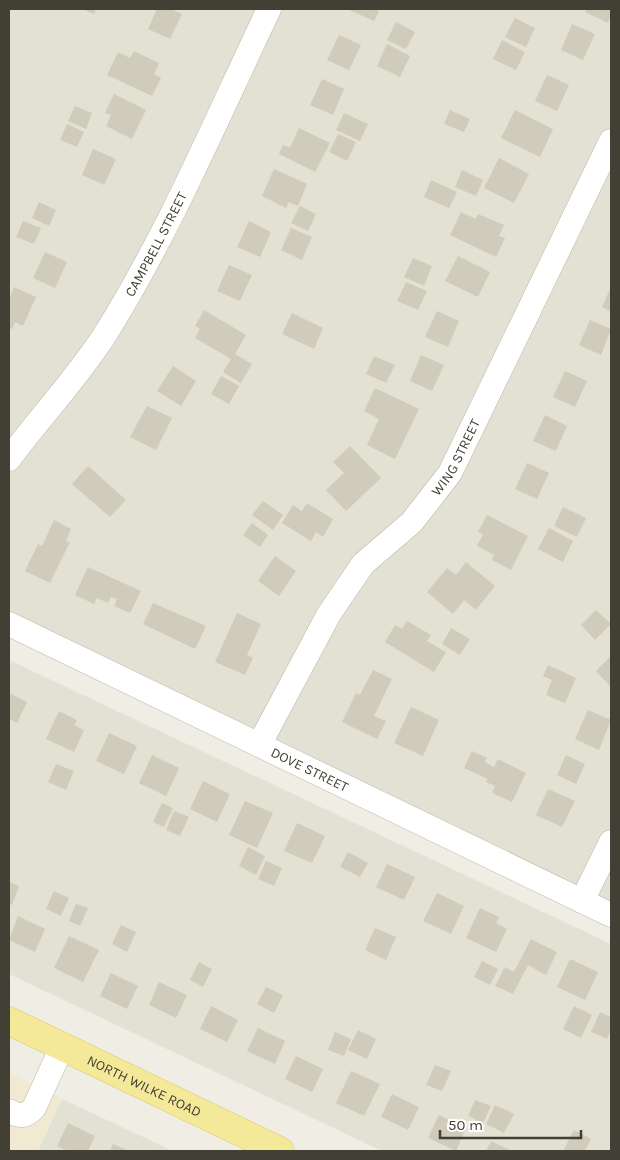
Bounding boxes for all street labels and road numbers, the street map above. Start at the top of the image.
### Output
street label: CAMPBELL STREET [121,189,190,300]
street label: WING STREET [427,416,483,499]
street label: DOVE STREET [268,743,351,795]
street label: NORTH WILKE ROAD [84,1051,204,1120]

